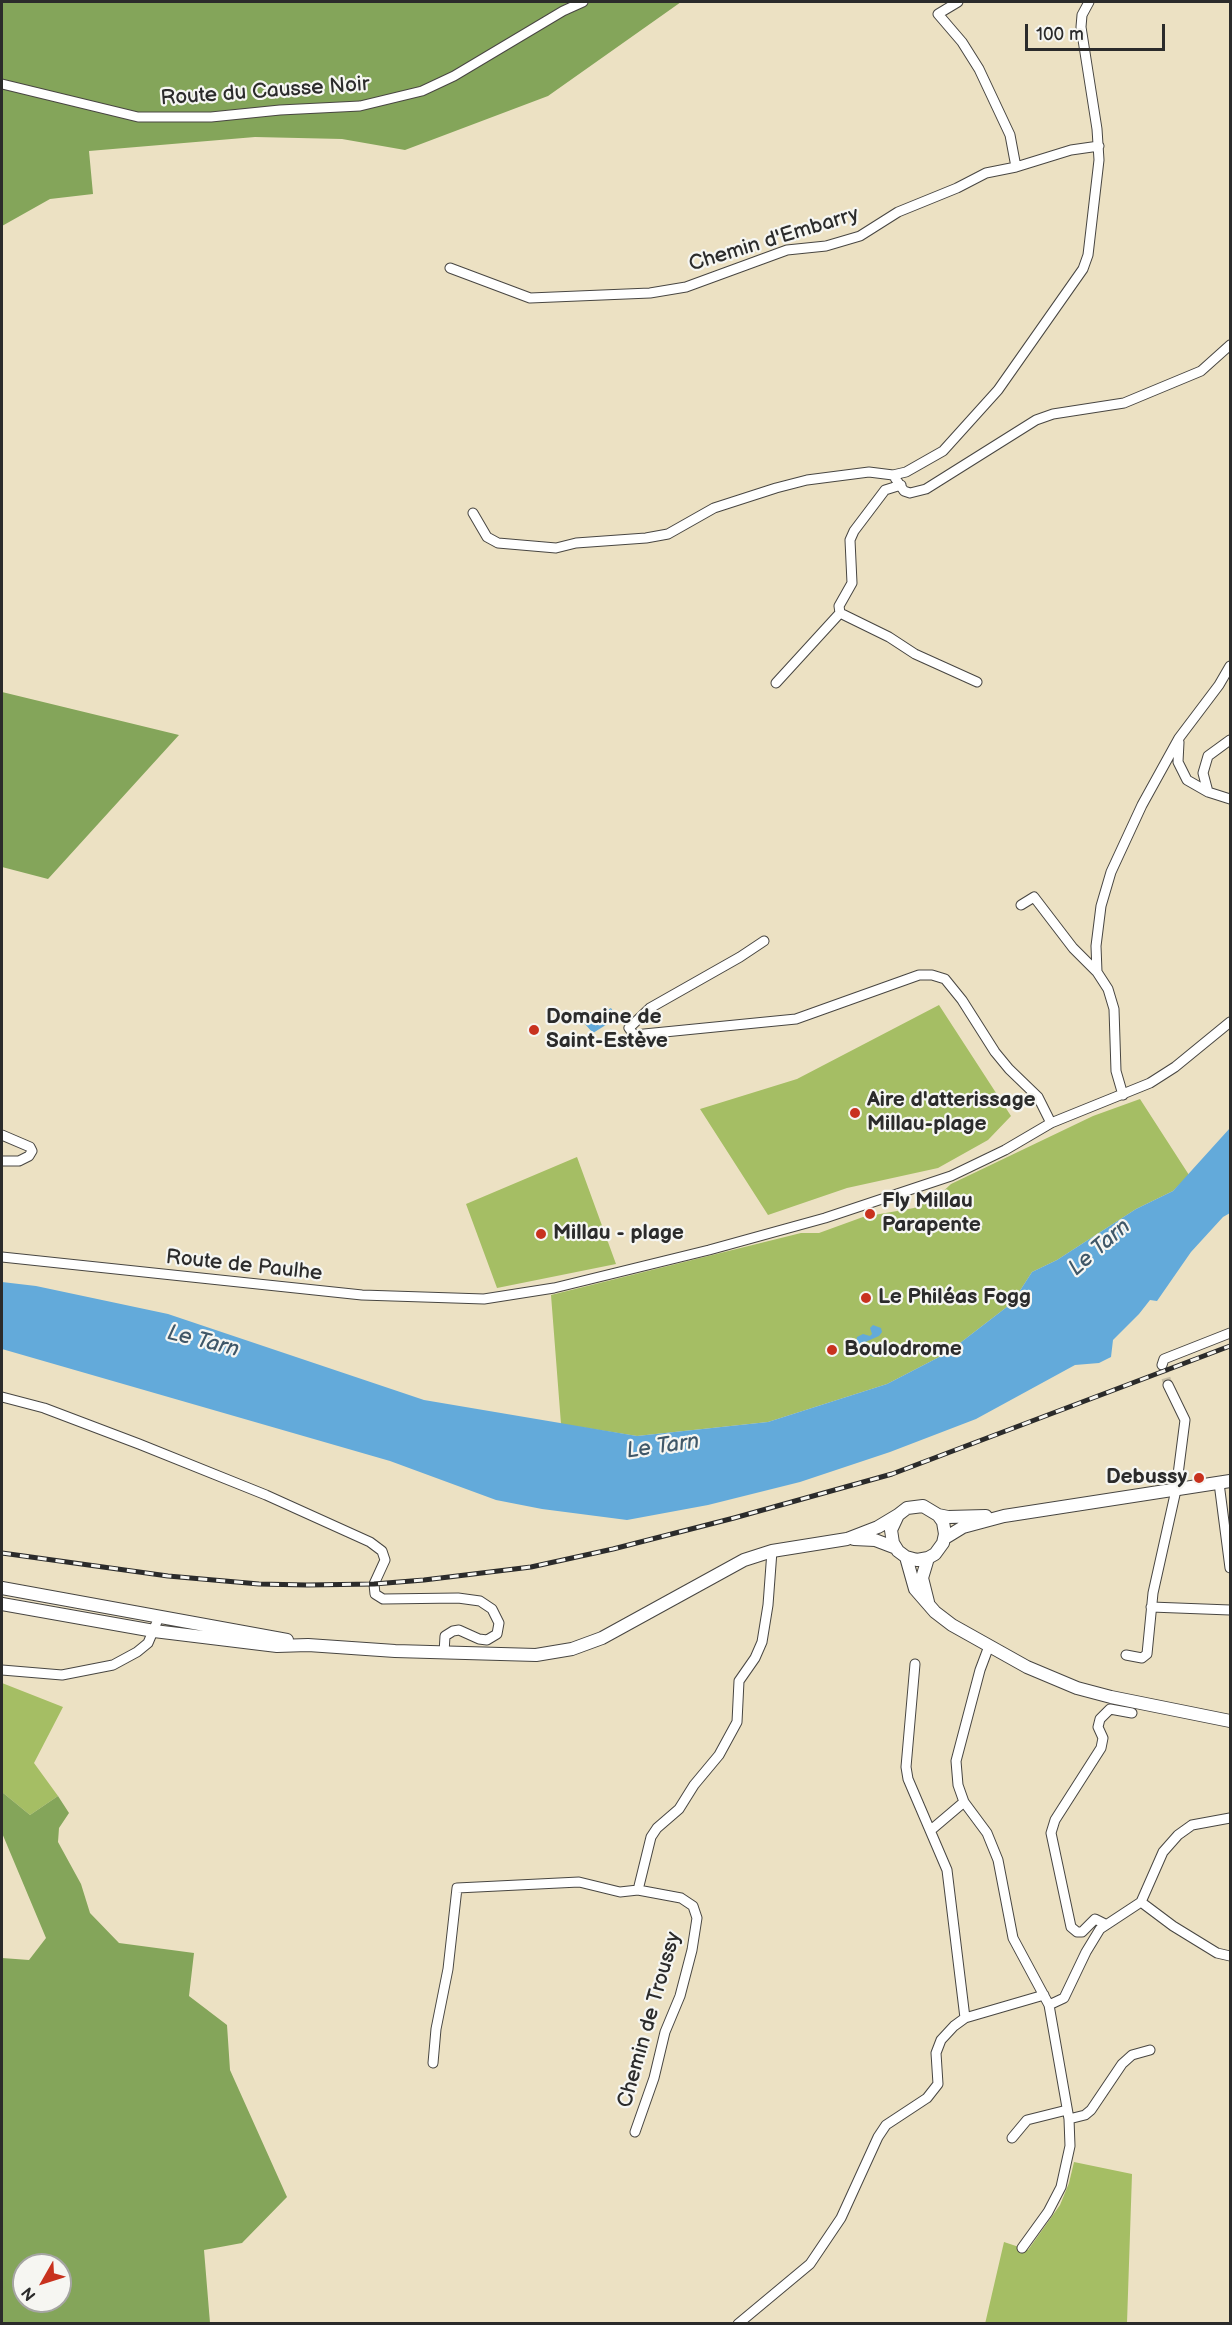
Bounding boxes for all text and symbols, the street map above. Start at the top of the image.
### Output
scale bar [1028,12,1168,50]
text: 100 m [1036,24,1084,45]
street label: Route du Causse Noir [160,72,370,112]
street label: Chemin d'Embarry [686,202,862,278]
place label: Domaine de Saint-Estève [546,1005,668,1055]
marker: Domaine de Saint-Estève [527,1023,541,1037]
place label: Aire d'atterissage Millau-plage [867,1088,1036,1138]
marker: Aire d'atterissage Millau-plage [848,1106,862,1120]
place label: Fly Millau Parapente [882,1189,981,1239]
marker: Fly Millau Parapente [863,1207,877,1221]
water label: Le Tarn [1064,1214,1136,1282]
place label: Millau - plage [553,1221,684,1247]
marker: Millau - plage [534,1227,548,1241]
street label: Route de Paulhe [165,1245,323,1287]
place label: Le Philéas Fogg [878,1285,1031,1311]
marker: Le Philéas Fogg [859,1291,873,1305]
water label: Le Tarn [164,1320,242,1364]
place label: Boulodrome [844,1337,962,1363]
marker: Boulodrome [825,1343,839,1357]
water label: Le Tarn [625,1429,701,1465]
place label: Debussy [1106,1465,1187,1491]
marker: Debussy [1192,1471,1206,1485]
street label: Chemin de Troussy [613,1929,687,2111]
north arrow [12,2253,72,2313]
text: N [18,2283,40,2304]

